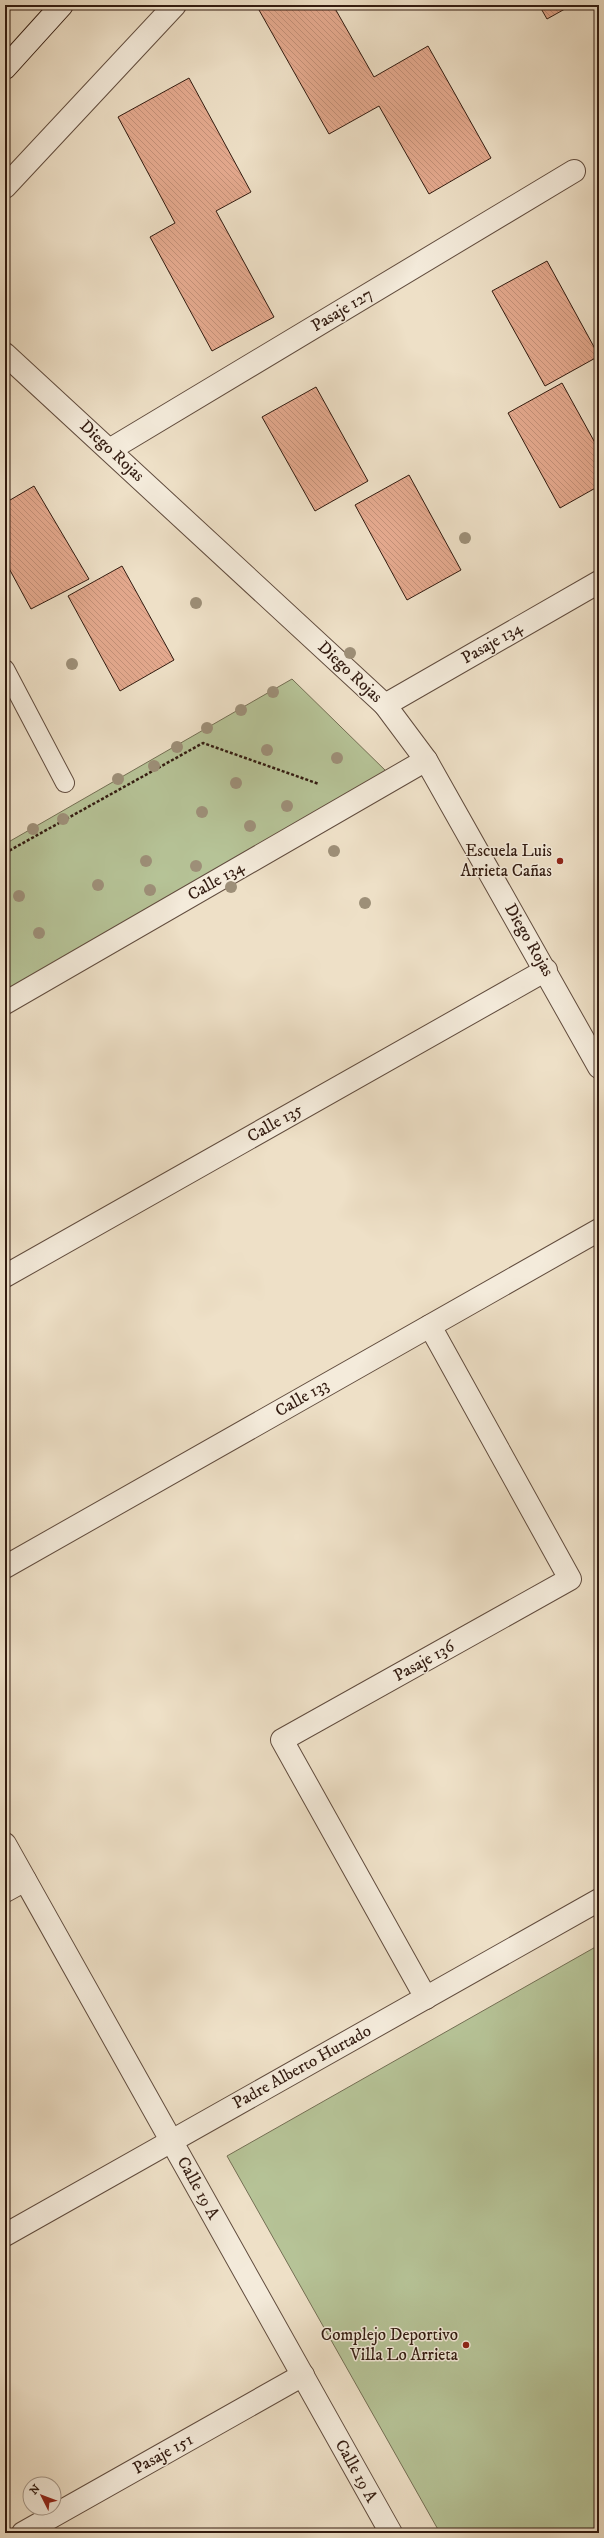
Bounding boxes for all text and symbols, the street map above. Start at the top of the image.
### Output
street label: Pasaje 127 [307,283,377,337]
street label: Diego Rojas [75,415,149,487]
street label: Pasaje 134 [457,616,528,669]
street label: Diego Rojas [313,636,387,708]
place label: Escuela Luis Arrieta Cañas [460,840,552,882]
street label: Calle 134 [184,855,249,906]
marker: Escuela Luis Arrieta Cañas [555,856,565,866]
street label: Diego Rojas [499,900,559,981]
street label: Calle 135 [243,1098,307,1148]
street label: Calle 133 [271,1374,333,1422]
street label: Pasaje 136 [390,1635,459,1687]
street label: Padre Alberto Hurtado [229,2020,375,2114]
street label: Calle 19 A [172,2153,224,2223]
place label: Complejo Deportivo Villa Lo Arrieta [321,2324,459,2366]
marker: Complejo Deportivo Villa Lo Arrieta [461,2340,471,2350]
street label: Pasaje 151 [129,2428,197,2480]
street label: Calle 19 A [330,2436,382,2506]
north arrow [22,2476,62,2516]
text: N [27,2482,44,2498]

